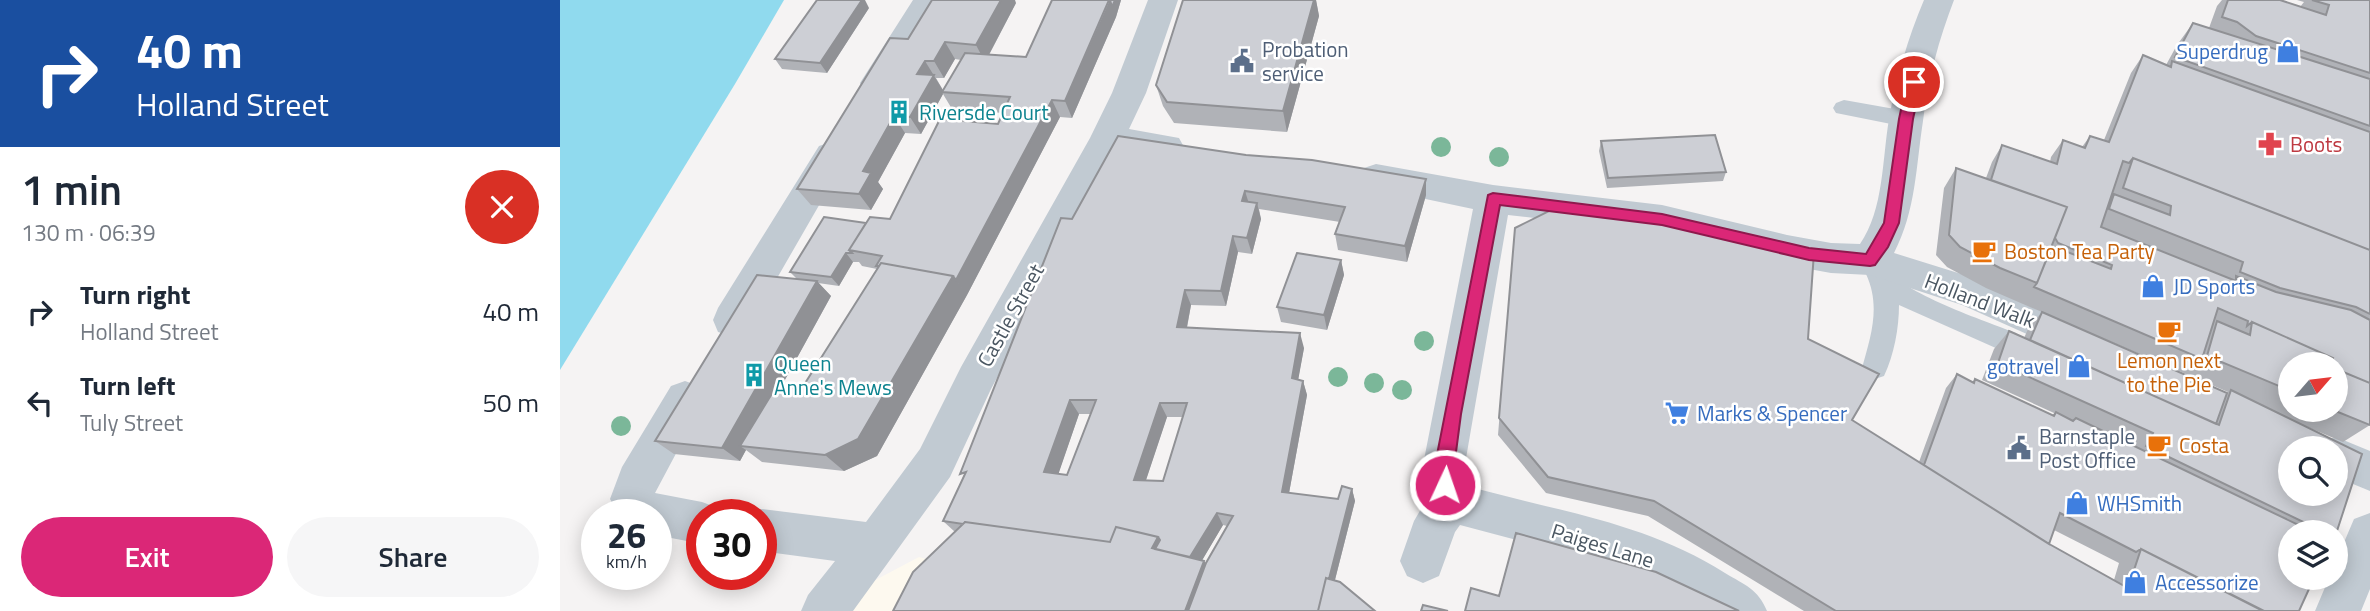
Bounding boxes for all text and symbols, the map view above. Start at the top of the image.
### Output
text: 40 m [136,12,243,87]
icon: right [21,28,112,119]
place label: Probation service [1262,33,1349,89]
place label: Superdrug [2176,35,2268,67]
shop icon: Superdrug [2274,37,2302,65]
public building icon: Probation service [1228,47,1256,75]
pin [1884,52,1944,112]
icon: arrive [1895,63,1933,101]
text: Holland Street [136,80,329,128]
place label: Riversde Court [919,96,1049,128]
building icon: Riversde Court [885,98,913,126]
place label: Boots [2290,128,2342,160]
pharmacy icon: Boots [2256,130,2284,158]
text: 1 min [21,157,122,221]
button: close [465,170,539,244]
text: 130 m · 06:39 [21,215,156,250]
place label: Boston Tea Party [2004,235,2155,267]
cafe icon: Boston Tea Party [1970,237,1998,265]
street label: Castle Street [969,257,1052,372]
street label: Holland Walk [1920,264,2040,336]
place label: JD Sports [2173,270,2255,302]
shop icon: JD Sports [2139,272,2167,300]
text: Turn right [80,275,191,314]
text: 40 m [482,292,539,331]
icon: right [21,293,59,331]
text: Holland Street [80,314,219,349]
cafe icon: Lemon next to the Pie [2155,317,2183,345]
place label: Lemon next to the Pie [2117,344,2222,400]
place label: Queen Anne's Mews [774,347,892,403]
place label: gotravel [1987,350,2059,382]
shop icon: gotravel [2065,352,2093,380]
north arrow [2278,352,2348,422]
map controls [2278,352,2348,590]
building icon: Queen Anne's Mews [740,361,768,389]
text: Turn left [80,366,175,405]
text: 50 m [482,383,539,422]
icon: left [21,384,59,422]
place label: Marks & Spencer [1697,397,1847,429]
supermarket icon: Marks & Spencer [1663,399,1691,427]
text: Tuly Street [80,405,183,440]
place label: Barnstaple Post Office [2039,420,2136,476]
place label: Costa [2179,429,2229,461]
cafe icon: Costa [2145,431,2173,459]
public building icon: Barnstaple Post Office [2005,434,2033,462]
button: search [2278,436,2348,506]
position arrow [1408,448,1482,522]
place label: WHSmith [2097,487,2182,519]
shop icon: WHSmith [2063,489,2091,517]
speed limit sign: 30 [686,499,777,590]
text: 26 [607,508,646,562]
street label: Paiges Lane [1548,514,1658,576]
button: Exit [21,517,273,597]
button: Share [287,517,539,597]
button: layers [2278,520,2348,590]
text: km/h [606,548,647,575]
place label: Accessorize [2155,566,2259,598]
shop icon: Accessorize [2121,568,2149,596]

